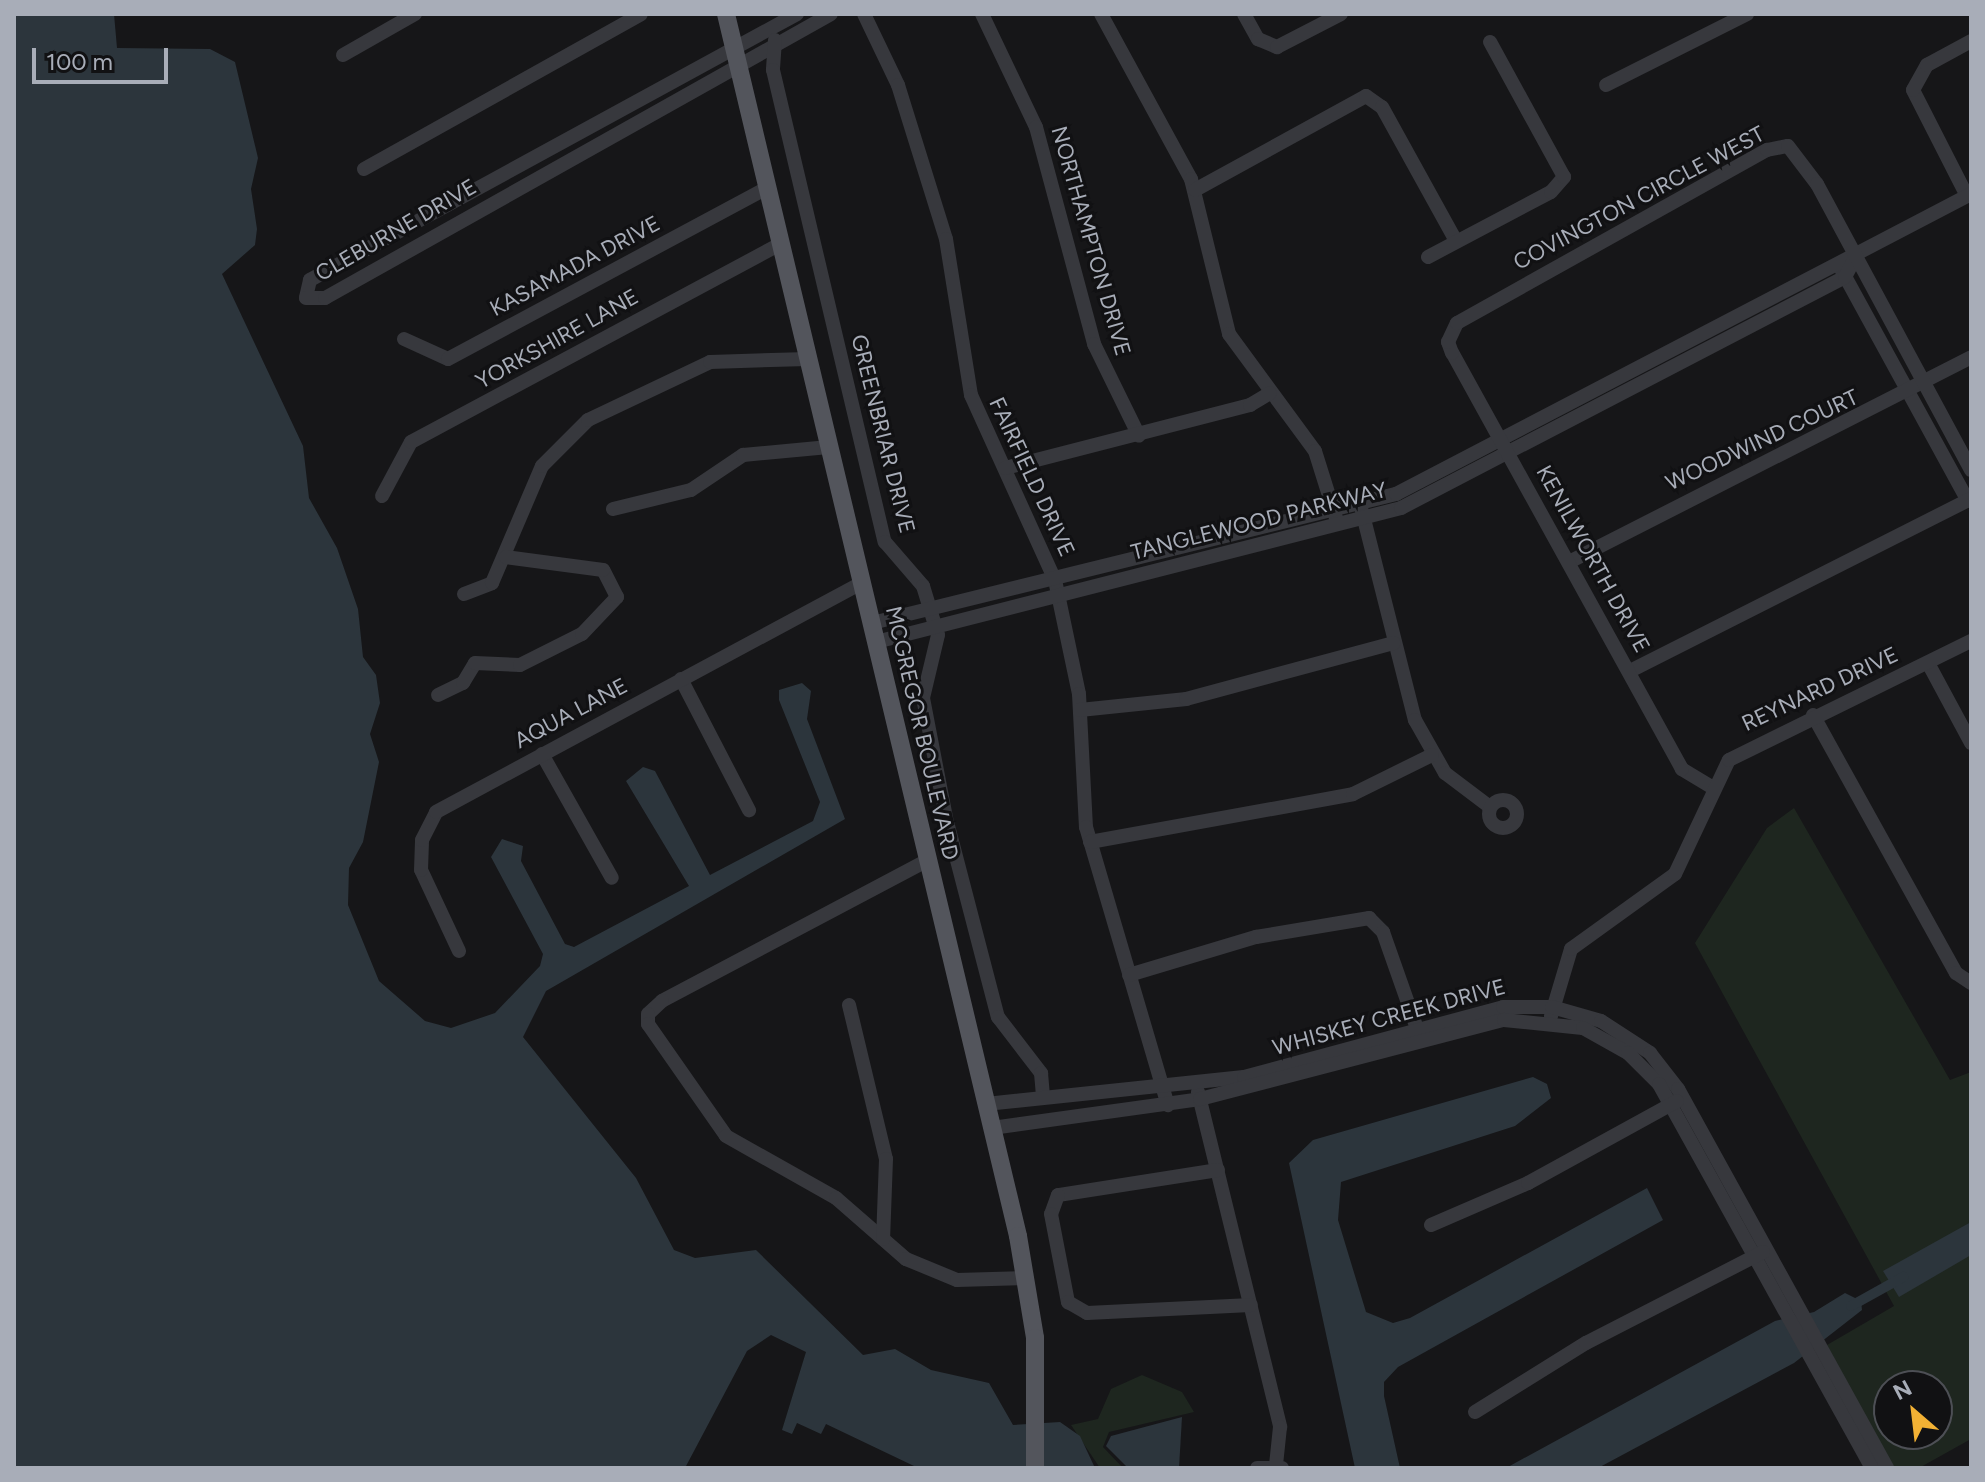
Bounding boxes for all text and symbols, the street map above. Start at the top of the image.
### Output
scale bar [36,32,172,82]
text: 100 m [46,47,113,76]
street label: COVINGTON CIRCLE WEST [1509,120,1769,276]
street label: NORTHAMPTON DRIVE [1046,123,1136,359]
street label: CLEBURNE DRIVE [311,173,481,287]
street label: KASAMADA DRIVE [485,210,665,322]
street label: YORKSHIRE LANE [471,283,643,395]
street label: GREENBRIAR DRIVE [846,332,920,536]
street label: WOODWIND COURT [1662,384,1862,496]
street label: FAIRFIELD DRIVE [984,393,1080,561]
street label: KENILWORTH DRIVE [1531,461,1655,657]
street label: TANGLEWOOD PARKWAY [1128,476,1390,566]
street label: MCGREGOR BOULEVARD [880,604,964,862]
street label: REYNARD DRIVE [1738,641,1902,737]
street label: AQUA LANE [510,672,632,754]
street label: WHISKEY CREEK DRIVE [1270,973,1508,1061]
north arrow [1873,1370,1953,1450]
text: N [1889,1374,1916,1406]

